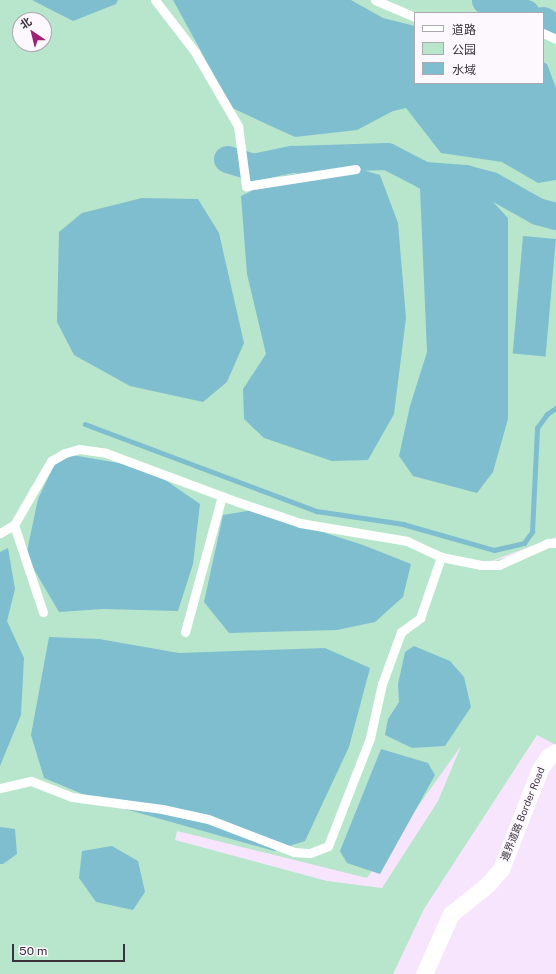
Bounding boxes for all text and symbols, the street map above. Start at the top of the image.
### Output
north arrow [12,12,52,52]
legend [414,12,544,84]
text: 北 [18,15,34,31]
text: 道路 [452,23,476,37]
text: 公园 [452,43,476,57]
text: 水域 [452,63,476,77]
street label: 邊界道路 Border Road [499,765,547,863]
scale bar [14,936,127,962]
text: 50 m [19,944,47,958]

